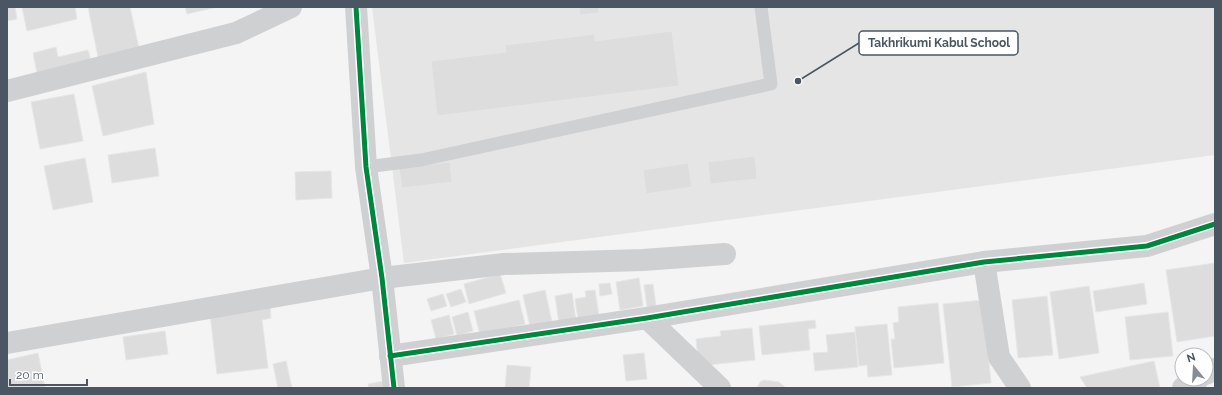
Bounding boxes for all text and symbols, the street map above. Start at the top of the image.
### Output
callout: Takhrikumi Kabul School [859,31,1018,55]
text: Takhrikumi Kabul School [868,36,1010,50]
north arrow [1174,347,1214,387]
text: N [1185,350,1197,365]
scale bar [10,361,87,387]
text: 20 m [16,368,44,382]

